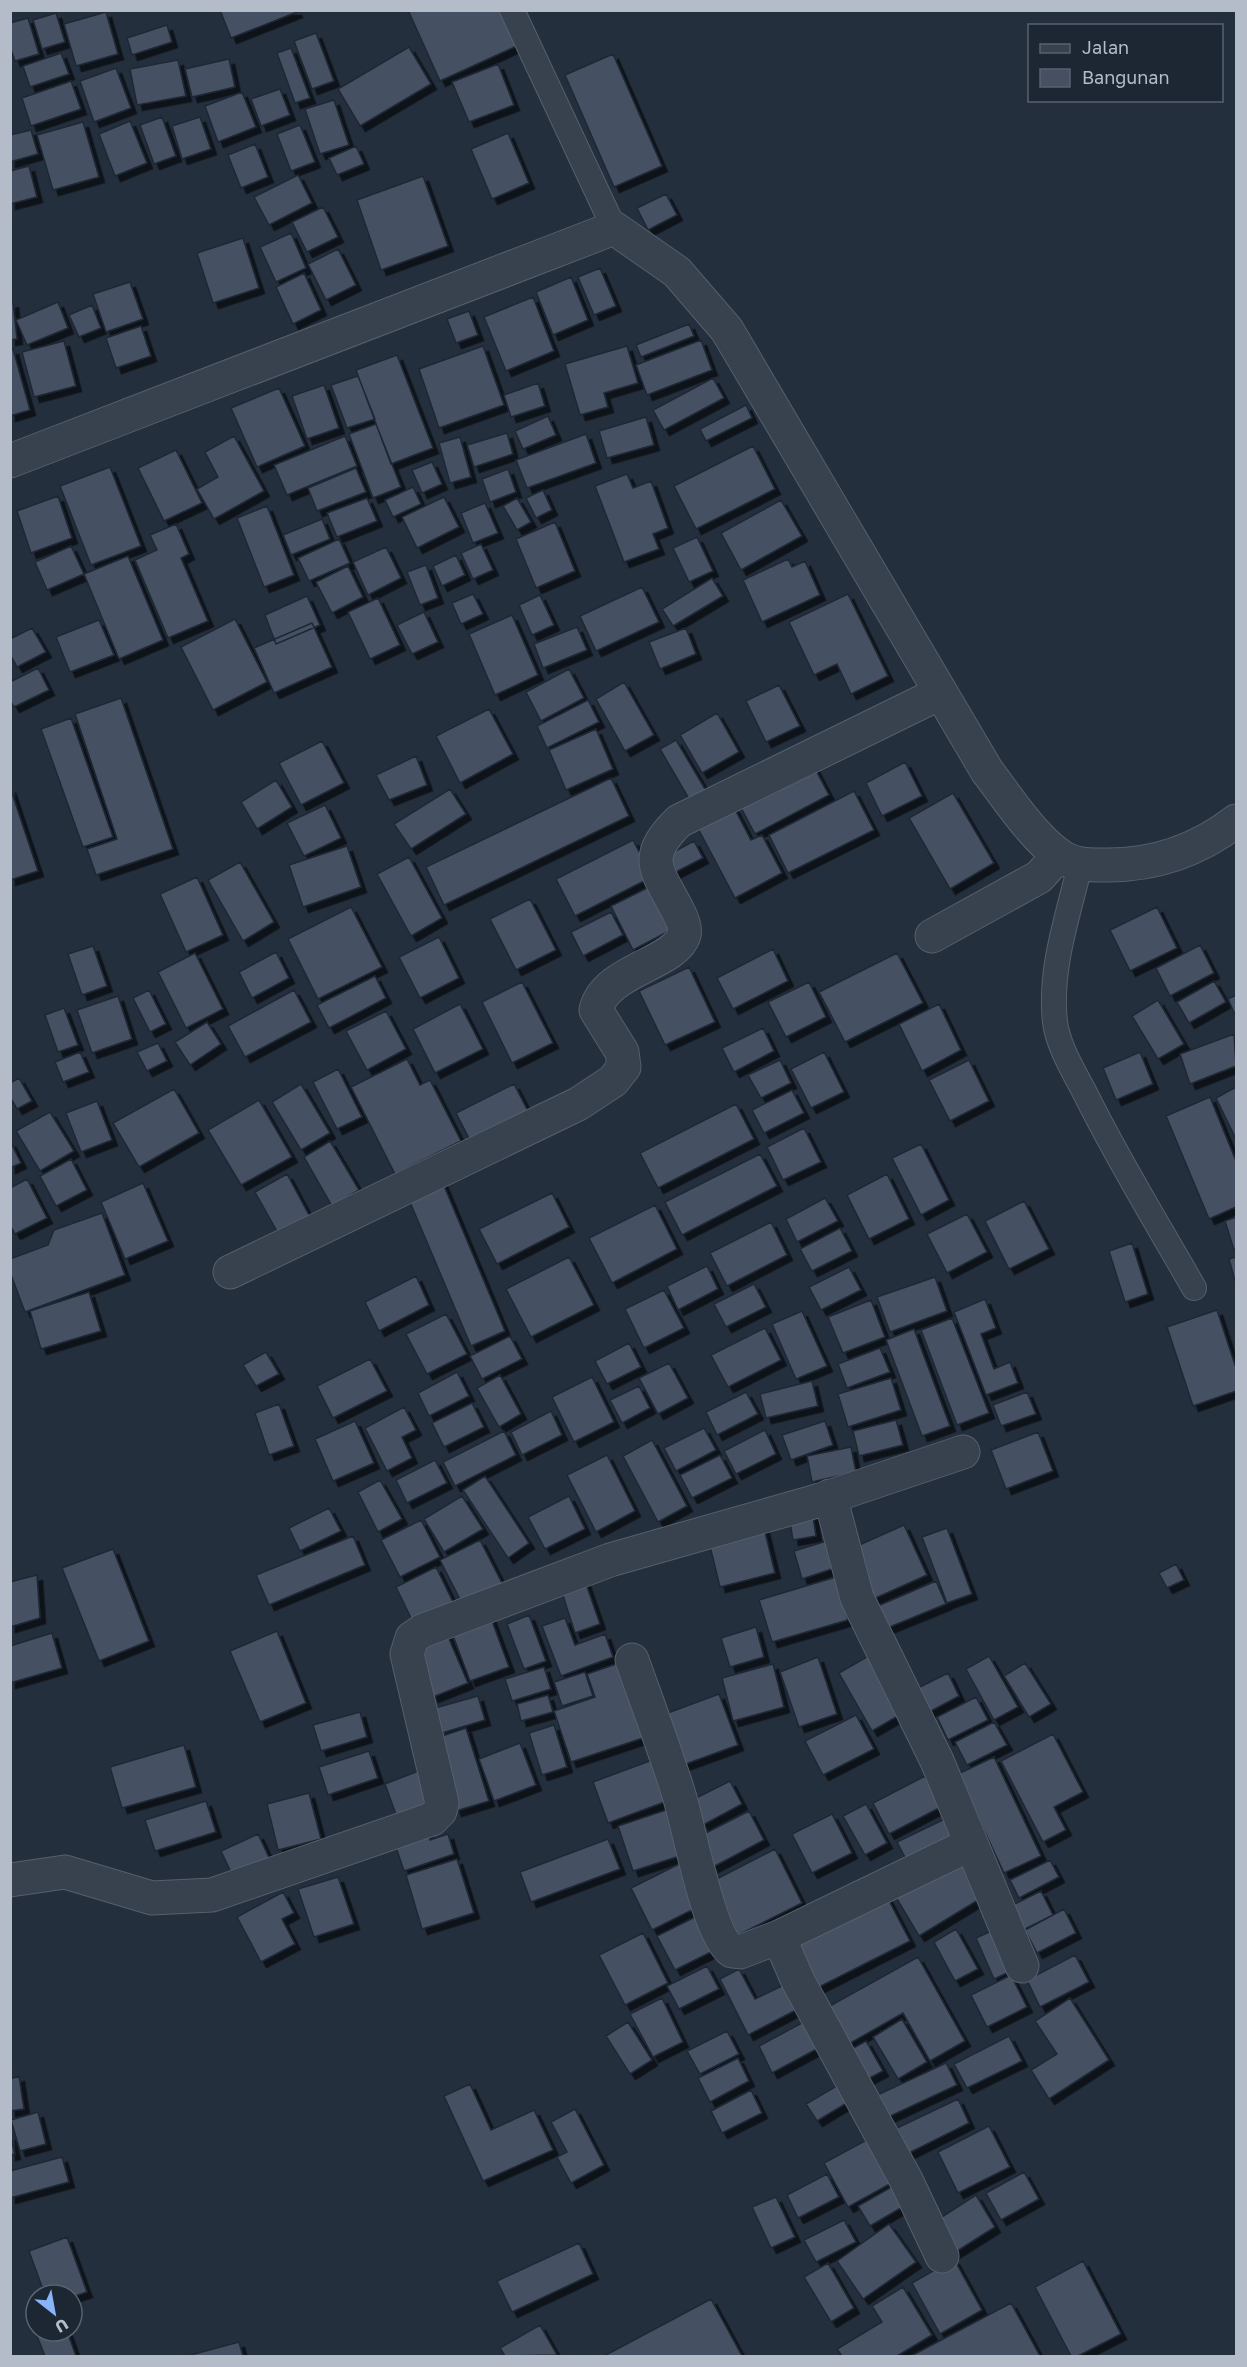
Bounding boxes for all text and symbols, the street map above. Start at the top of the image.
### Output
legend [1028,24,1223,102]
text: Jalan [1082,36,1129,58]
text: Bangunan [1082,66,1170,88]
north arrow [24,2283,84,2343]
text: U [52,2314,72,2337]

